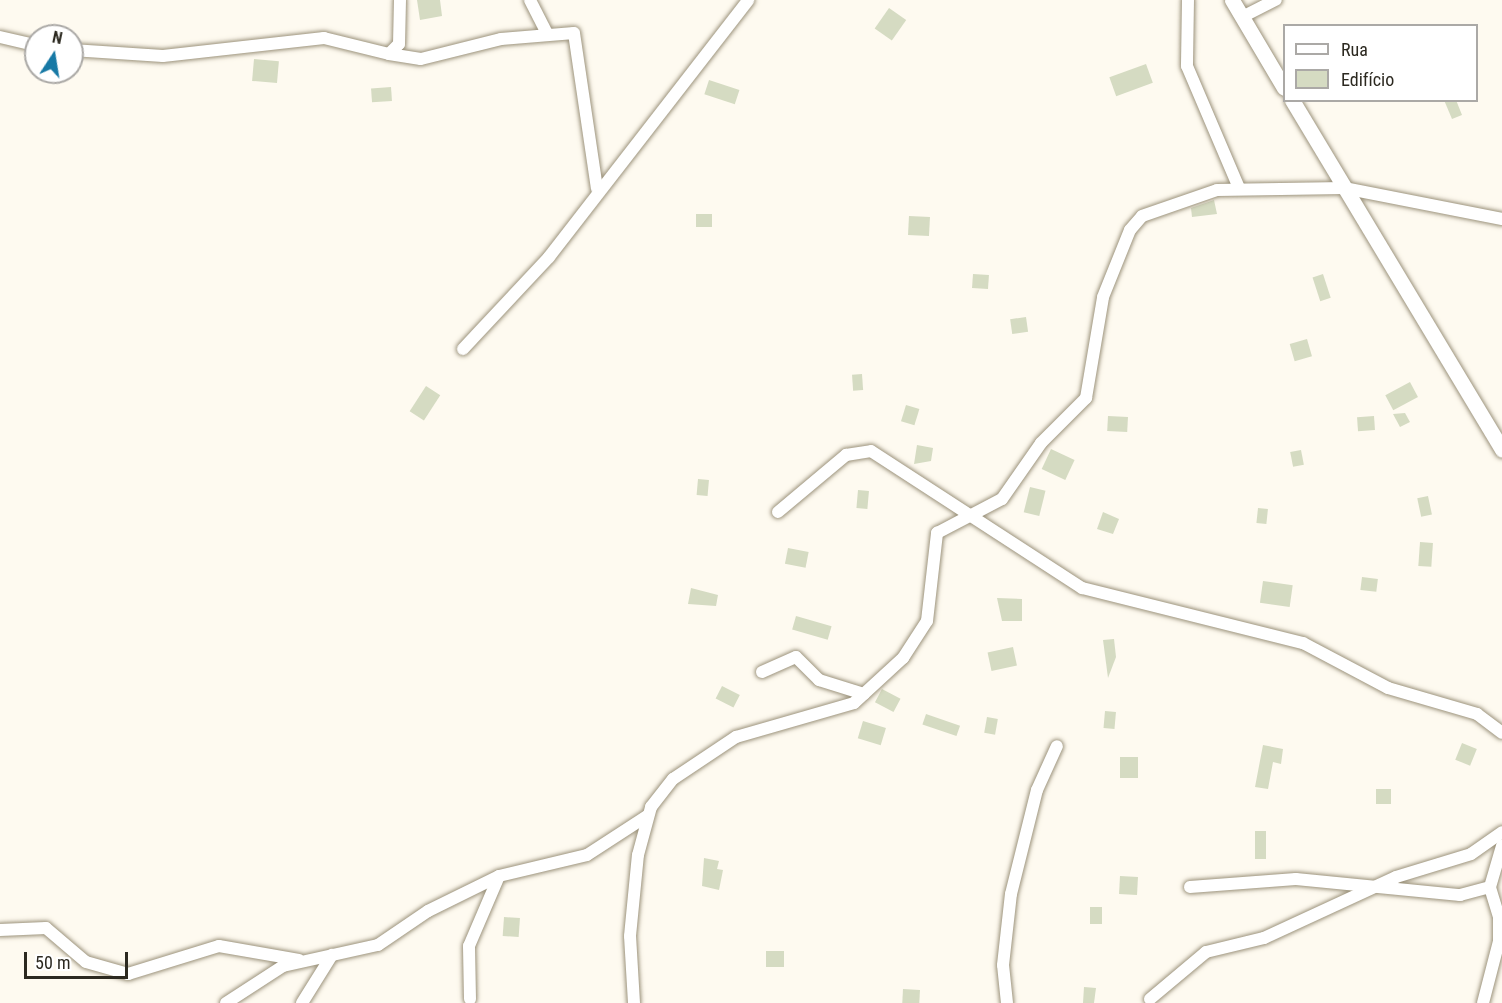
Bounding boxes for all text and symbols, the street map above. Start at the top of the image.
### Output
north arrow [24,24,84,84]
legend [1283,24,1478,102]
text: N [51,28,64,48]
text: Rua [1341,39,1368,60]
text: Edifício [1341,69,1394,90]
scale bar [27,940,130,978]
text: 50 m [35,952,70,973]

